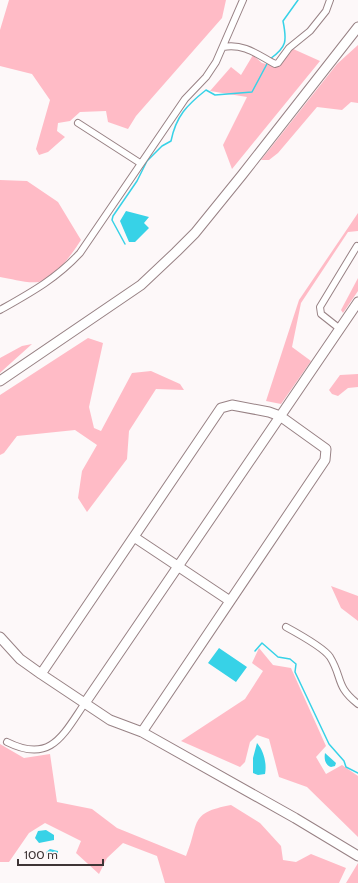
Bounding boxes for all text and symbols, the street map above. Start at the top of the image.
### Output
scale bar [18,841,103,867]
text: 100 m [24,847,58,862]

